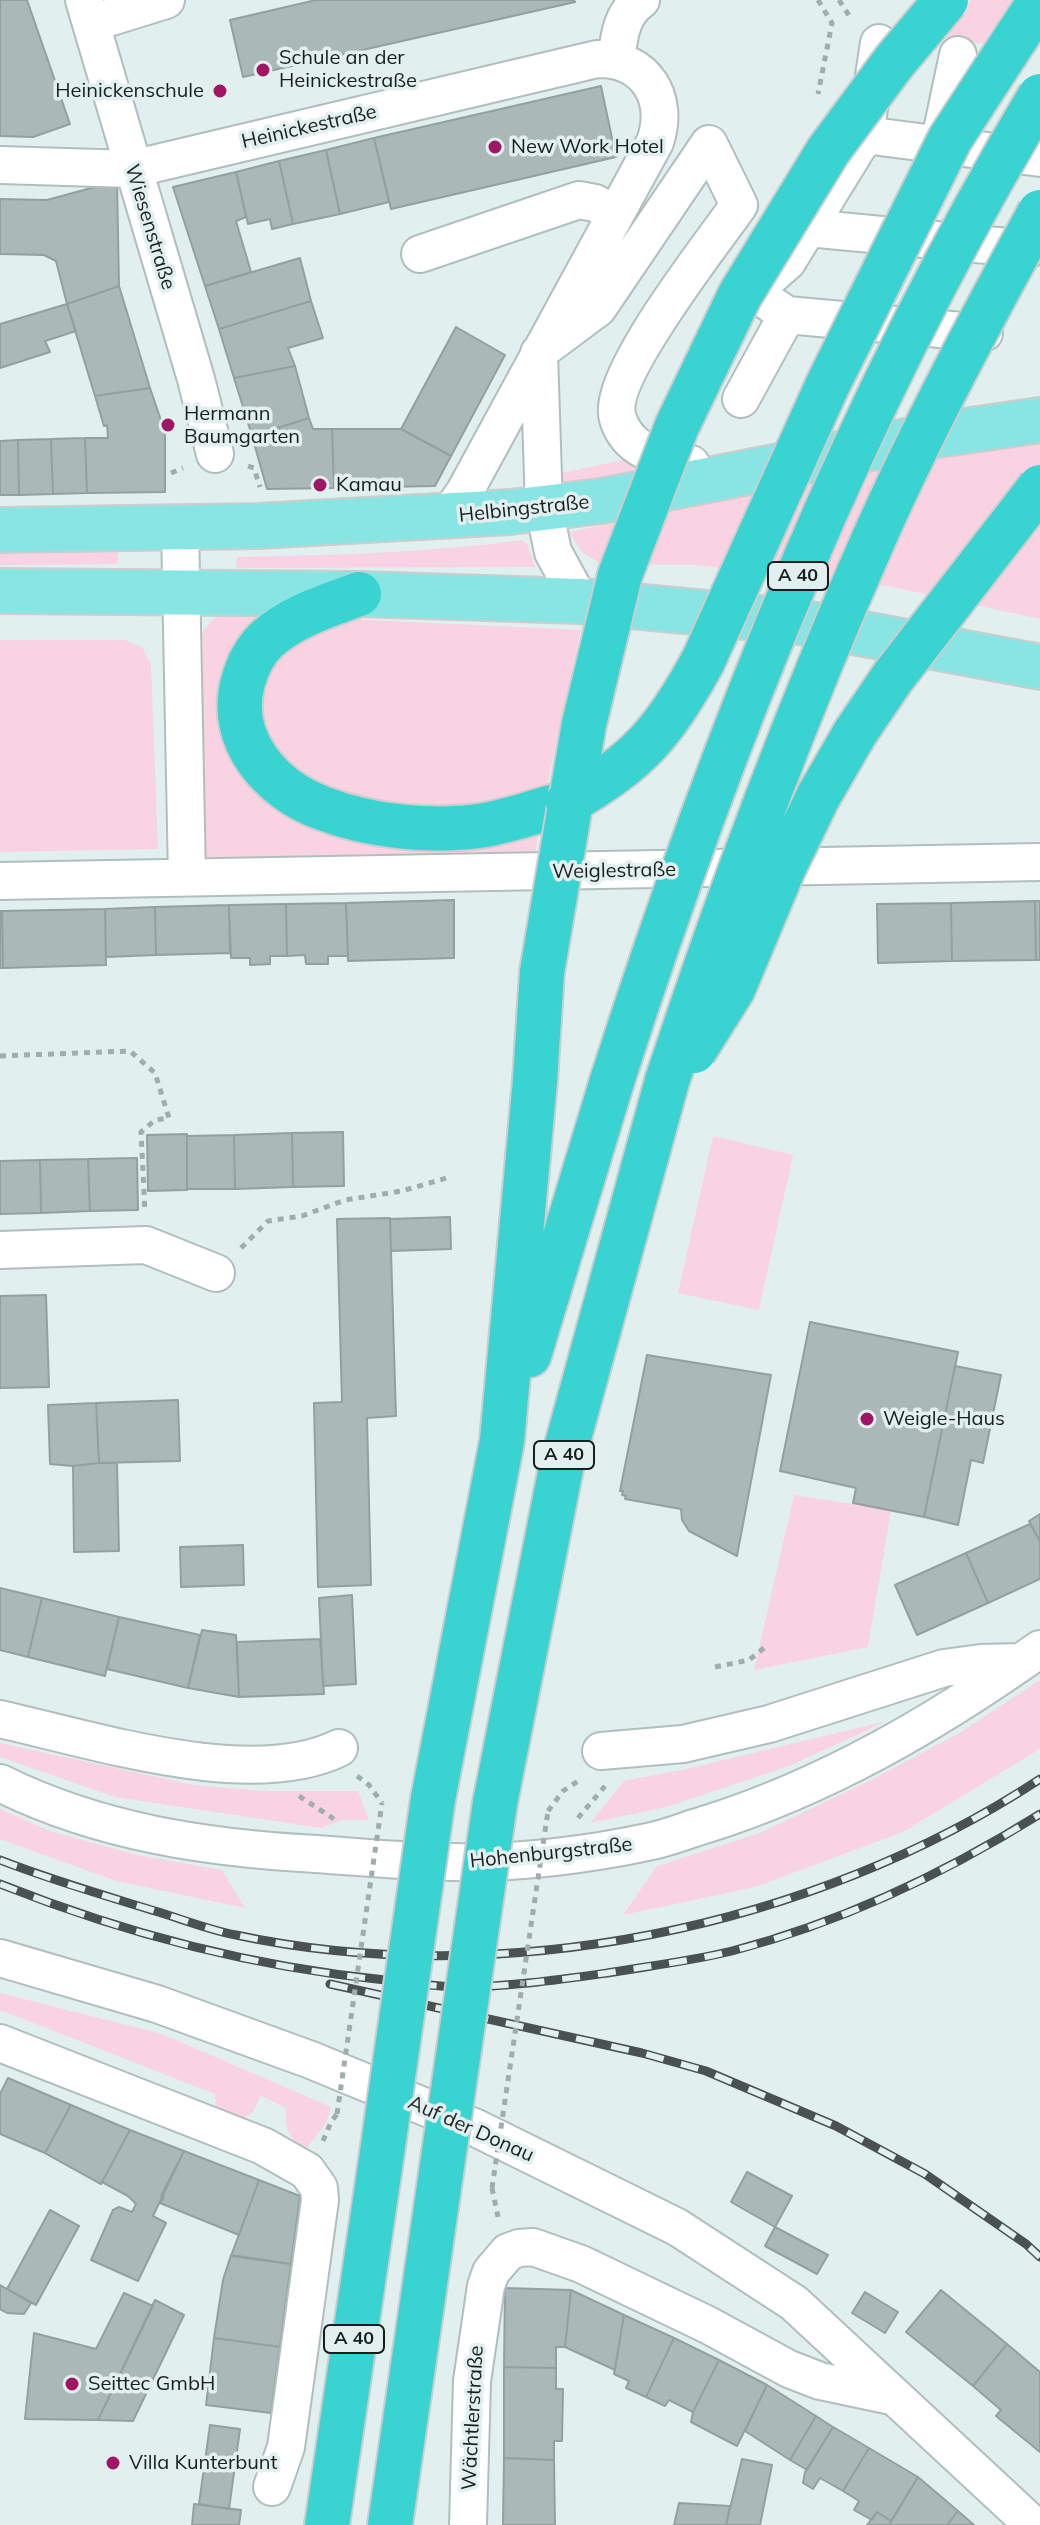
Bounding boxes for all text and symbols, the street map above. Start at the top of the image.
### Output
place label: Schule an der Heinickestraße [279,46,417,93]
marker: Schule an der Heinickestraße [254,61,272,79]
place label: Heinickenschule [55,79,204,103]
marker: Heinickenschule [211,82,229,100]
street label: Heinickestraße [239,100,379,154]
place label: New Work Hotel [511,135,664,159]
marker: New Work Hotel [486,138,504,156]
street label: Wiesenstraße [120,161,180,293]
place label: Hermann Baumgarten [184,402,300,449]
marker: Hermann Baumgarten [159,416,177,434]
place label: Kamau [336,473,402,497]
marker: Kamau [311,476,329,494]
street label: Helbingstraße [458,490,590,528]
road number: A 40 [768,562,828,590]
street label: Weiglestraße [552,858,676,884]
place label: Weigle-Haus [883,1407,1005,1431]
marker: Weigle-Haus [858,1410,876,1428]
road number: A 40 [534,1441,594,1469]
street label: Hohenburgstraße [469,1833,633,1873]
street label: Auf der Donau [404,2091,538,2167]
road number: A 40 [324,2325,384,2353]
street label: Wächtlerstraße [457,2345,489,2491]
place label: Seittec GmbH [88,2372,215,2396]
marker: Seittec GmbH [63,2375,81,2393]
place label: Villa Kunterbunt [129,2451,277,2475]
marker: Villa Kunterbunt [104,2454,122,2472]

